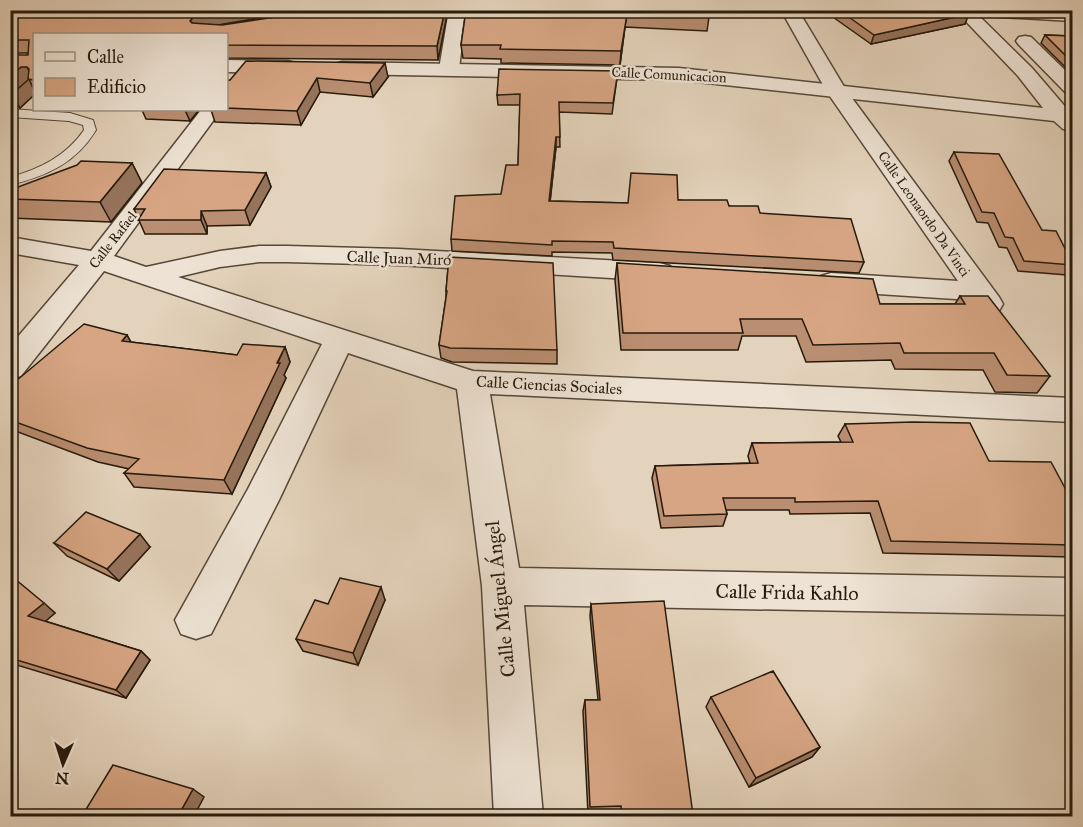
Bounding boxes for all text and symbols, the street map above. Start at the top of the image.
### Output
legend [33,33,228,111]
text: Calle [87,46,124,68]
street label: Calle Comunicacion [611,63,727,87]
text: Edificio [87,76,146,98]
street label: Calle Leonaordo Da Vinci [874,148,974,280]
street label: Calle Rafael [85,208,141,272]
street label: Calle Juan Miró [346,247,452,270]
street label: Calle Ciencias Sociales [476,372,623,398]
street label: Calle Miguel Ángel [479,519,521,679]
street label: Calle Frida Kahlo [715,579,859,605]
north arrow [33,734,93,794]
text: N [55,769,70,788]

